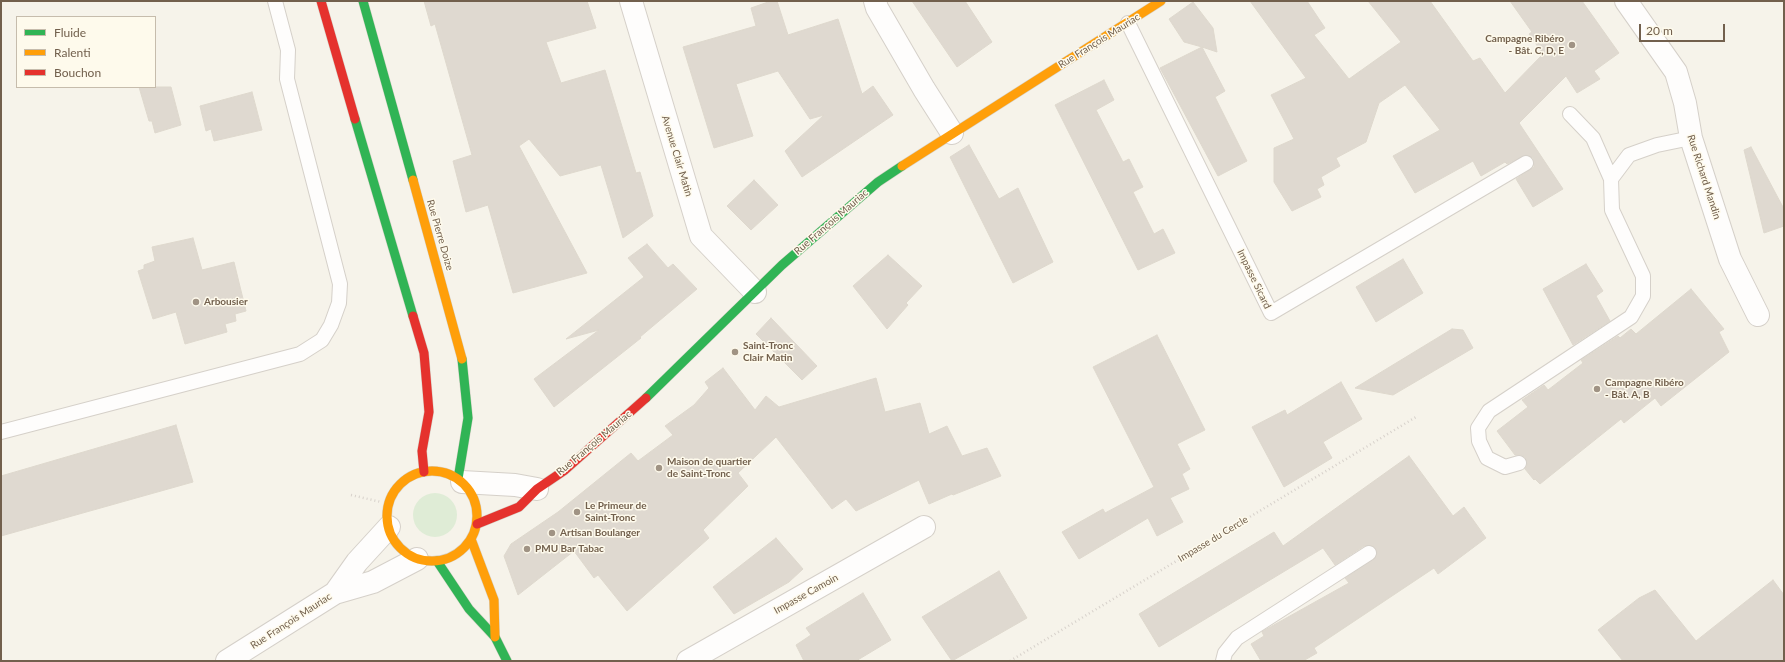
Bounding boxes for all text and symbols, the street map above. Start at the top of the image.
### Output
street label: Rue François Mauriac [1056,11,1142,71]
legend [16,16,156,88]
scale bar [1641,16,1727,42]
text: 20 m [1646,23,1673,38]
text: Fluide [54,25,86,40]
place label: Campagne Ribéro - Bât. C, D, E [1485,33,1564,56]
marker: Campagne Ribéro - Bât. C, D, E [1567,40,1577,50]
text: Ralenti [54,45,91,60]
text: Bouchon [54,65,101,80]
street label: Avenue Clair Matin [659,114,695,198]
street label: Rue Richard Mandin [1685,133,1723,221]
street label: Rue François Mauriac [792,187,870,257]
street label: Rue Pierre Doize [424,198,456,272]
street label: Impasse Sicard [1234,247,1274,311]
place label: Arbousier [204,296,248,308]
marker: Arbousier [191,297,201,307]
place label: Saint-Tronc Clair Matin [743,340,793,364]
marker: Saint-Tronc Clair Matin [730,347,740,357]
place label: Campagne Ribéro - Bât. A, B [1605,377,1684,400]
marker: Campagne Ribéro - Bât. A, B [1592,384,1602,394]
street label: Rue François Mauriac [554,408,634,478]
place label: Maison de quartier de Saint-Tronc [667,456,751,480]
marker: Maison de quartier de Saint-Tronc [654,463,664,473]
place label: Le Primeur de Saint-Tronc [585,500,647,524]
marker: Le Primeur de Saint-Tronc [572,507,582,517]
street label: Impasse du Cercle [1176,513,1250,565]
place label: Artisan Boulanger [560,527,640,539]
marker: Artisan Boulanger [547,528,557,538]
place label: PMU Bar Tabac [535,543,604,555]
marker: PMU Bar Tabac [522,544,532,554]
street label: Impasse Camoin [772,571,840,617]
street label: Rue François Mauriac [248,590,334,652]

